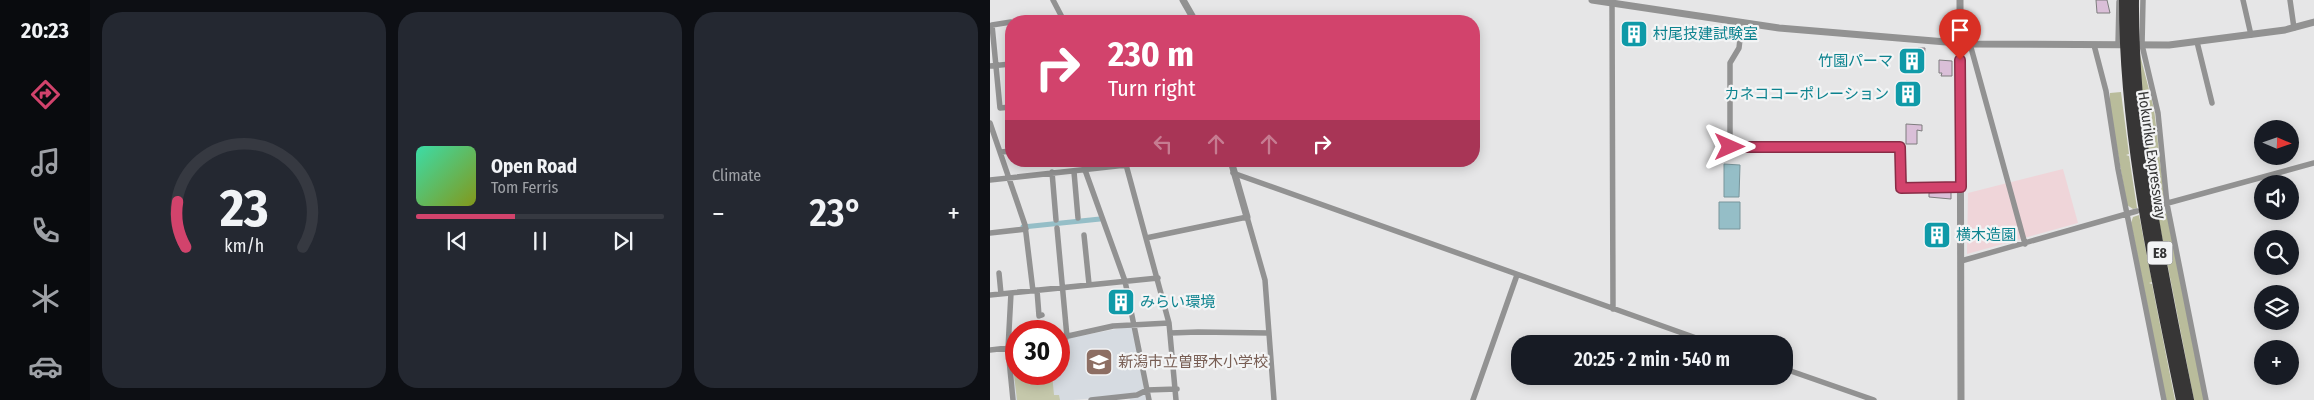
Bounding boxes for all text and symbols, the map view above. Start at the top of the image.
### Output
pin [1939,9,1981,60]
icon: arrive [1946,16,1974,44]
text: 20:23 [21,17,69,44]
building icon: 村尾技建試験室 [1619,19,1649,49]
place label: 村尾技建試験室 [1653,25,1758,43]
text: 230 m [1108,33,1194,75]
icon: right [1025,35,1090,100]
building icon: 竹園パーマ [1897,46,1927,76]
place label: 竹園パーマ [1818,52,1893,70]
text: Turn right [1108,75,1196,102]
icon: directions [28,77,63,112]
building icon: カネココーポレーション [1893,79,1923,109]
place label: カネココーポレーション [1725,85,1889,103]
street label: Hokuriku Expressway [2134,90,2170,220]
position arrow [1703,120,1755,172]
north arrow [2254,120,2299,165]
map controls [2254,120,2299,385]
icon: left [1149,130,1177,158]
icon: ahead [1202,130,1230,158]
icon: ahead [1255,130,1283,158]
icon: right [1308,130,1336,158]
icon: music [28,145,63,180]
text: Open Road [491,155,577,178]
text: Climate [712,166,761,185]
button: sound [2254,175,2299,220]
text: 23 [219,177,268,240]
text: Tom Ferris [491,178,558,197]
text: 23° [809,190,862,236]
text: − [712,197,725,230]
text: + [947,197,960,230]
icon: phone [28,213,63,248]
building icon: 横木造園 [1922,220,1952,250]
place label: 横木造園 [1956,226,2016,244]
icon: previous [443,227,471,255]
icon: pause [526,227,554,255]
icon: next [609,227,637,255]
button: search [2254,230,2299,275]
text: km/h [224,235,264,257]
road number: E8 [2148,242,2172,264]
icon: climate [28,281,63,316]
button: layers [2254,285,2299,330]
building icon: みらい環境 [1106,287,1136,317]
place label: みらい環境 [1140,293,1215,311]
speed limit sign: 30 [1005,320,1070,385]
button: + [2254,340,2299,385]
school or university icon: 新潟市立曽野木小学校 [1084,347,1114,377]
text: 20:25 · 2 min · 540 m [1574,348,1730,371]
icon: car [28,349,63,384]
place label: 新潟市立曽野木小学校 [1118,353,1268,371]

